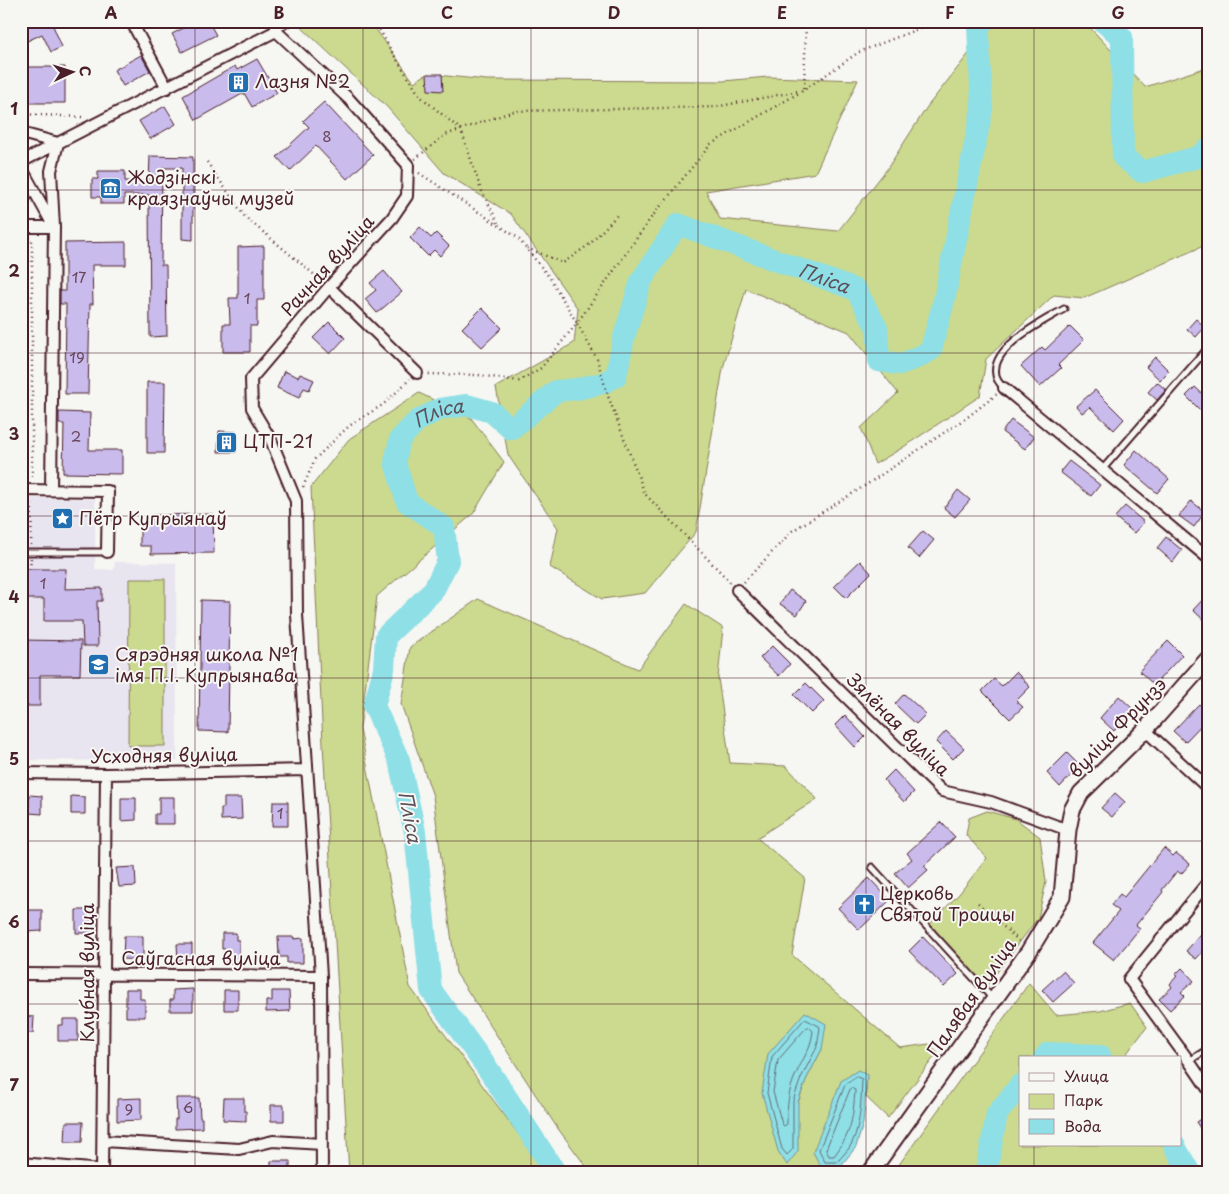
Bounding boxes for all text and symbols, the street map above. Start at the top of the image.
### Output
text: A [105,0,118,24]
text: B [274,0,285,24]
text: C [441,0,453,24]
text: D [608,0,620,24]
text: E [777,0,787,24]
text: F [945,0,955,24]
text: G [1111,0,1125,24]
north arrow [48,48,98,98]
text: С [75,65,96,77]
place label: Лазня №2 [255,67,350,94]
building icon: Лазня №2 [227,70,251,94]
text: 1 [10,96,18,120]
house number: 8 [322,124,332,147]
place label: Жодзінскі краязнаўчы музей [127,163,294,211]
museum icon: Жодзінскі краязнаўчы музей [99,176,123,200]
street label: Рачная вуліца [274,208,380,322]
water label: Пліса [795,255,855,300]
text: 2 [8,258,20,282]
house number: 17 [72,265,86,288]
house number: 1 [244,286,250,309]
house number: 19 [69,345,85,368]
water label: Пліса [408,391,466,434]
text: 3 [9,421,19,445]
house number: 2 [71,424,81,447]
place label: ЦТП-21 [243,427,313,454]
building icon: ЦТП-21 [215,430,239,454]
place label: Пётр Купрыянаў [79,504,227,531]
place icon: Пётр Купрыянаў [51,507,75,531]
house number: 1 [40,571,46,594]
text: 4 [9,584,20,608]
place label: Сярэдняя школа №1 імя П.І. Купрыянава [115,640,298,688]
school or university icon: Сярэдняя школа №1 імя П.І. Купрыянава [87,653,111,677]
street label: Зялёная вуліца [841,666,957,782]
street label: вуліца Фрунзэ [1062,670,1172,784]
street label: Усходняя вуліца [90,740,238,769]
text: 5 [9,746,19,770]
water label: Пліса [392,788,430,846]
house number: 1 [277,801,283,824]
place label: Церковь Святой Троицы [880,879,1015,927]
church icon: Церковь Святой Троицы [852,892,876,916]
street label: Клубная вуліца [73,903,100,1043]
text: 6 [8,909,20,933]
street label: Палявая вуліца [920,932,1022,1062]
street label: Саўгасная вуліца [121,944,281,971]
legend [1019,1056,1182,1146]
text: Улица [1064,1064,1109,1087]
text: 7 [9,1072,19,1096]
text: Парк [1064,1088,1103,1111]
house number: 6 [183,1095,193,1118]
house number: 9 [125,1097,133,1120]
text: Вода [1064,1114,1102,1137]

